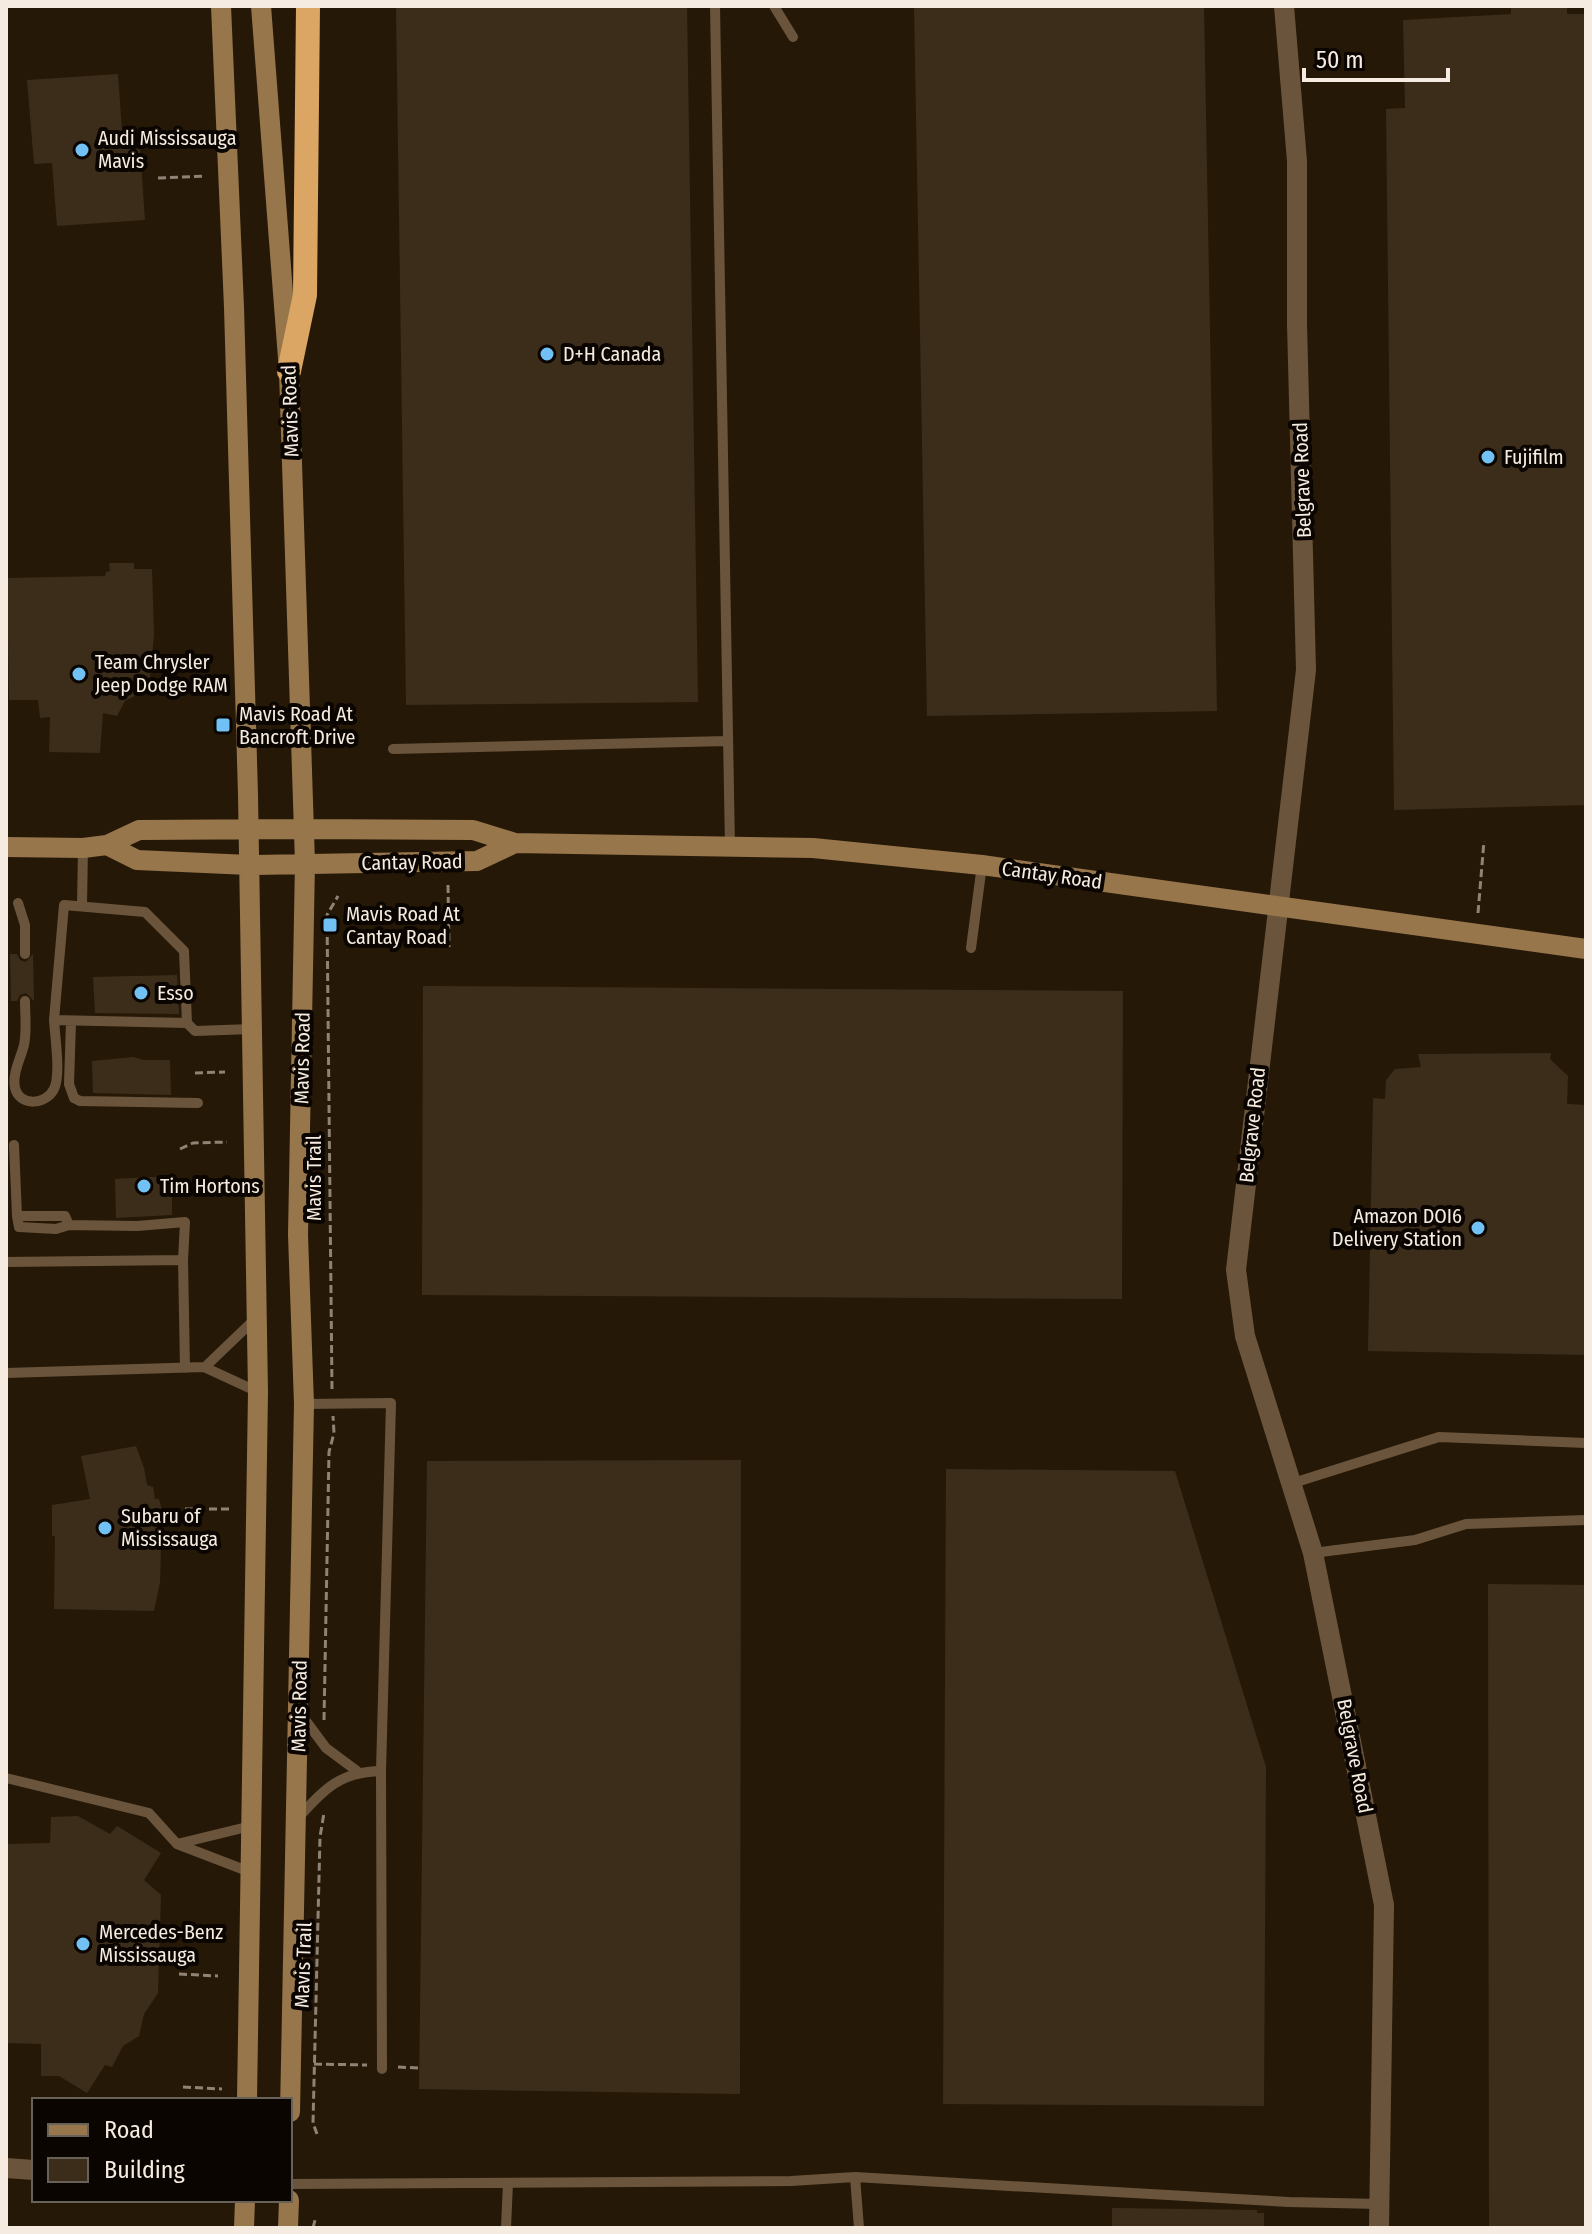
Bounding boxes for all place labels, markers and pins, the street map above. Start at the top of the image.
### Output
place label: Audi Mississauga Mavis [98,126,236,173]
marker: Audi Mississauga Mavis [73,141,91,159]
place label: D+H Canada [563,342,661,366]
marker: D+H Canada [538,345,556,363]
place label: Fujifilm [1504,445,1564,469]
marker: Fujifilm [1479,448,1497,466]
place label: Team Chrysler Jeep Dodge RAM [95,650,228,697]
marker: Team Chrysler Jeep Dodge RAM [70,665,88,683]
place label: Mavis Road At Bancroft Drive [239,702,355,749]
marker: Mavis Road At Bancroft Drive [214,716,232,734]
place label: Mavis Road At Cantay Road [346,902,461,949]
marker: Mavis Road At Cantay Road [321,916,339,934]
place label: Esso [157,981,194,1005]
marker: Esso [132,984,150,1002]
place label: Tim Hortons [160,1174,260,1198]
marker: Tim Hortons [135,1177,153,1195]
place label: Amazon DOI6 Delivery Station [1332,1204,1462,1251]
marker: Amazon DOI6 Delivery Station [1469,1219,1487,1237]
place label: Subaru of Mississauga [121,1504,218,1551]
marker: Subaru of Mississauga [96,1519,114,1537]
place label: Mercedes-Benz Mississauga [99,1920,223,1967]
marker: Mercedes-Benz Mississauga [74,1935,92,1953]

